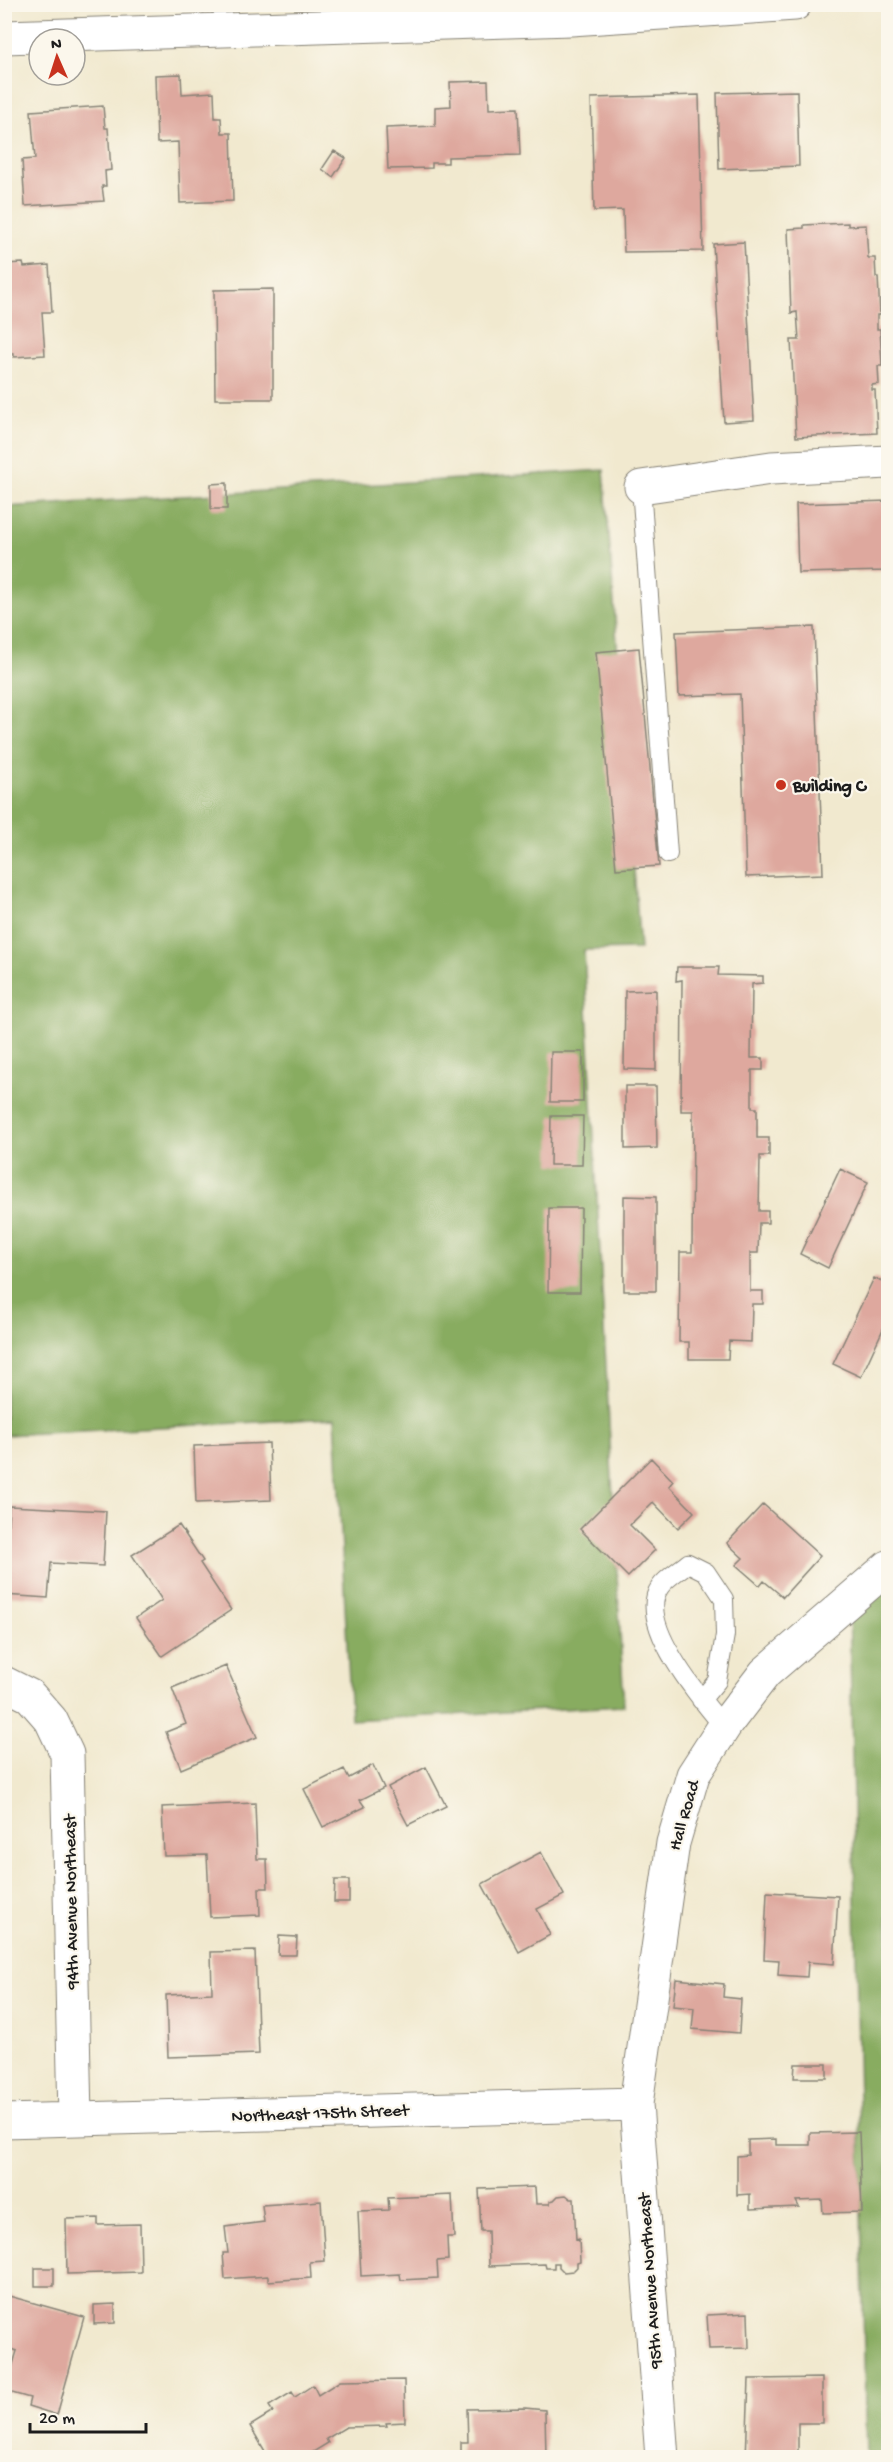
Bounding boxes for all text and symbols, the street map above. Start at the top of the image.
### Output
north arrow [27,27,87,87]
text: N [51,36,63,55]
place label: Building C [792,777,868,798]
marker: Building C [774,778,788,792]
street label: Hall Road [665,1777,706,1853]
street label: 94th Avenue Northeast [60,1813,85,1991]
street label: Northeast 175th Street [231,2101,411,2128]
street label: 95th Avenue Northeast [635,2191,668,2370]
scale bar [30,2396,146,2434]
text: 20 m [39,2409,75,2430]

